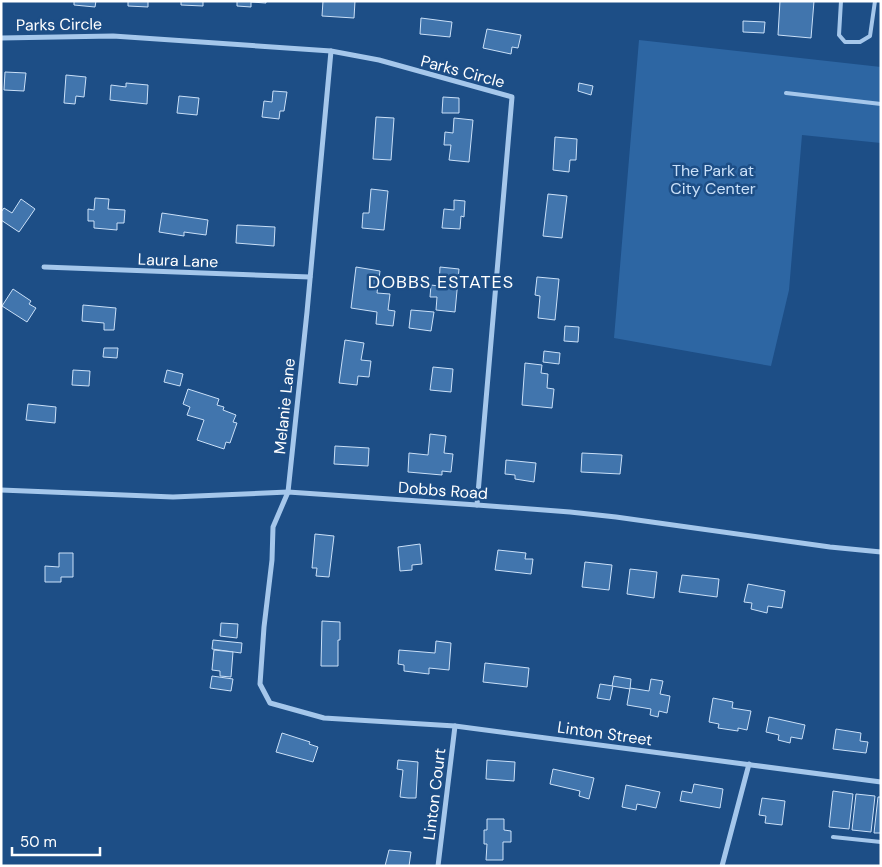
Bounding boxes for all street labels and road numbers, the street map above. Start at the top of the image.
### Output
street label: Parks Circle [16,13,102,36]
street label: Parks Circle [419,50,507,93]
street label: Laura Lane [137,249,219,272]
street label: Melanie Lane [269,357,300,455]
street label: Dobbs Road [397,477,489,504]
street label: Linton Street [556,716,654,751]
street label: Linton Court [418,747,451,841]

